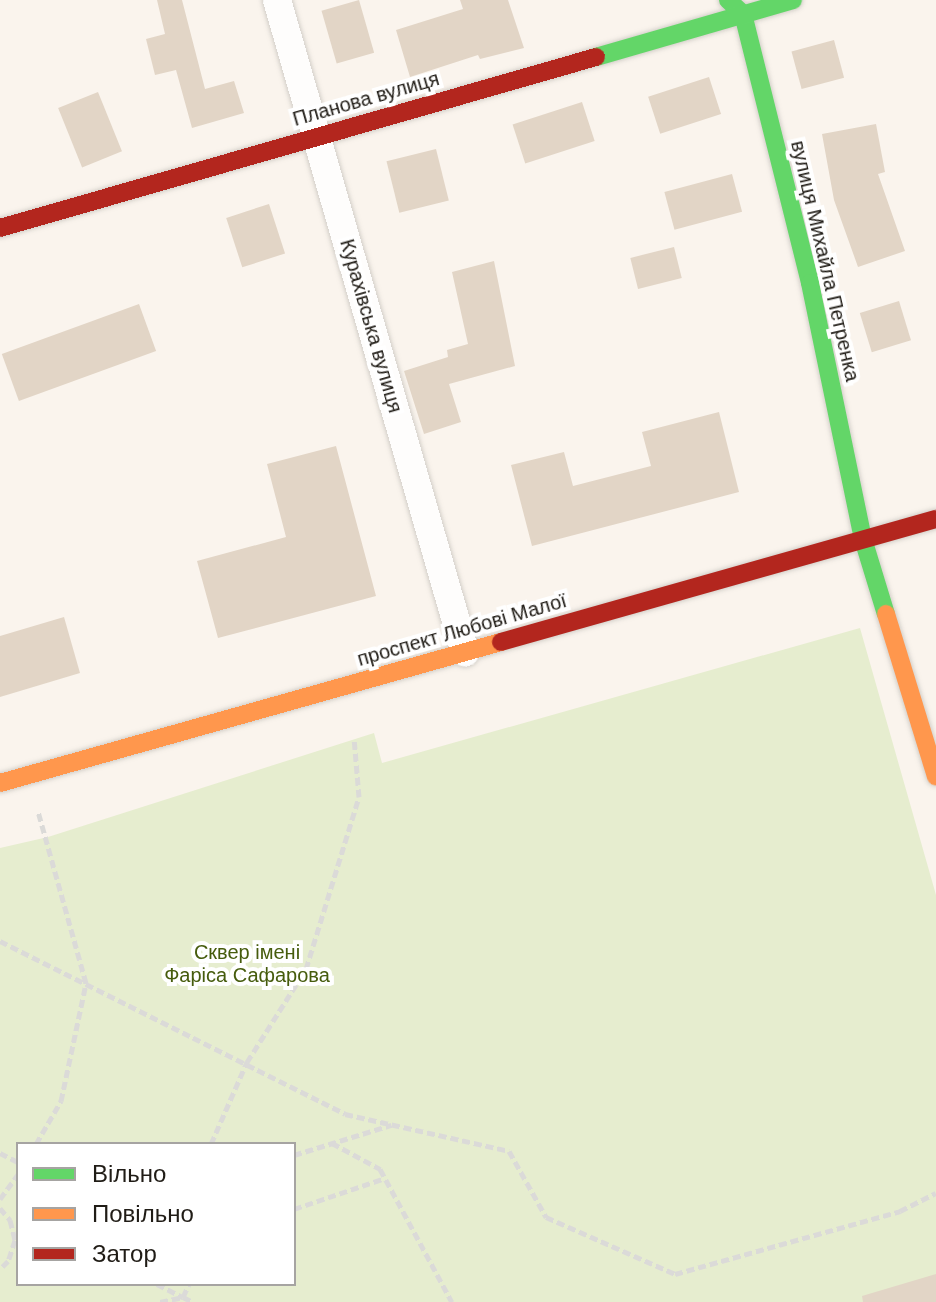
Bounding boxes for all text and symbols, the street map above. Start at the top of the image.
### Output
street label: Планова вулиця [290,67,442,131]
street label: вулиця Михайла Петренка [786,138,864,384]
street label: Курахівська вулиця [335,236,407,416]
street label: проспект Любові Малої [355,589,569,671]
park label: Сквер імені Фаріса Сафарова [164,940,330,987]
legend [16,1142,296,1286]
text: Вільно [92,1160,166,1187]
text: Повільно [92,1200,194,1227]
text: Затор [92,1240,157,1267]

